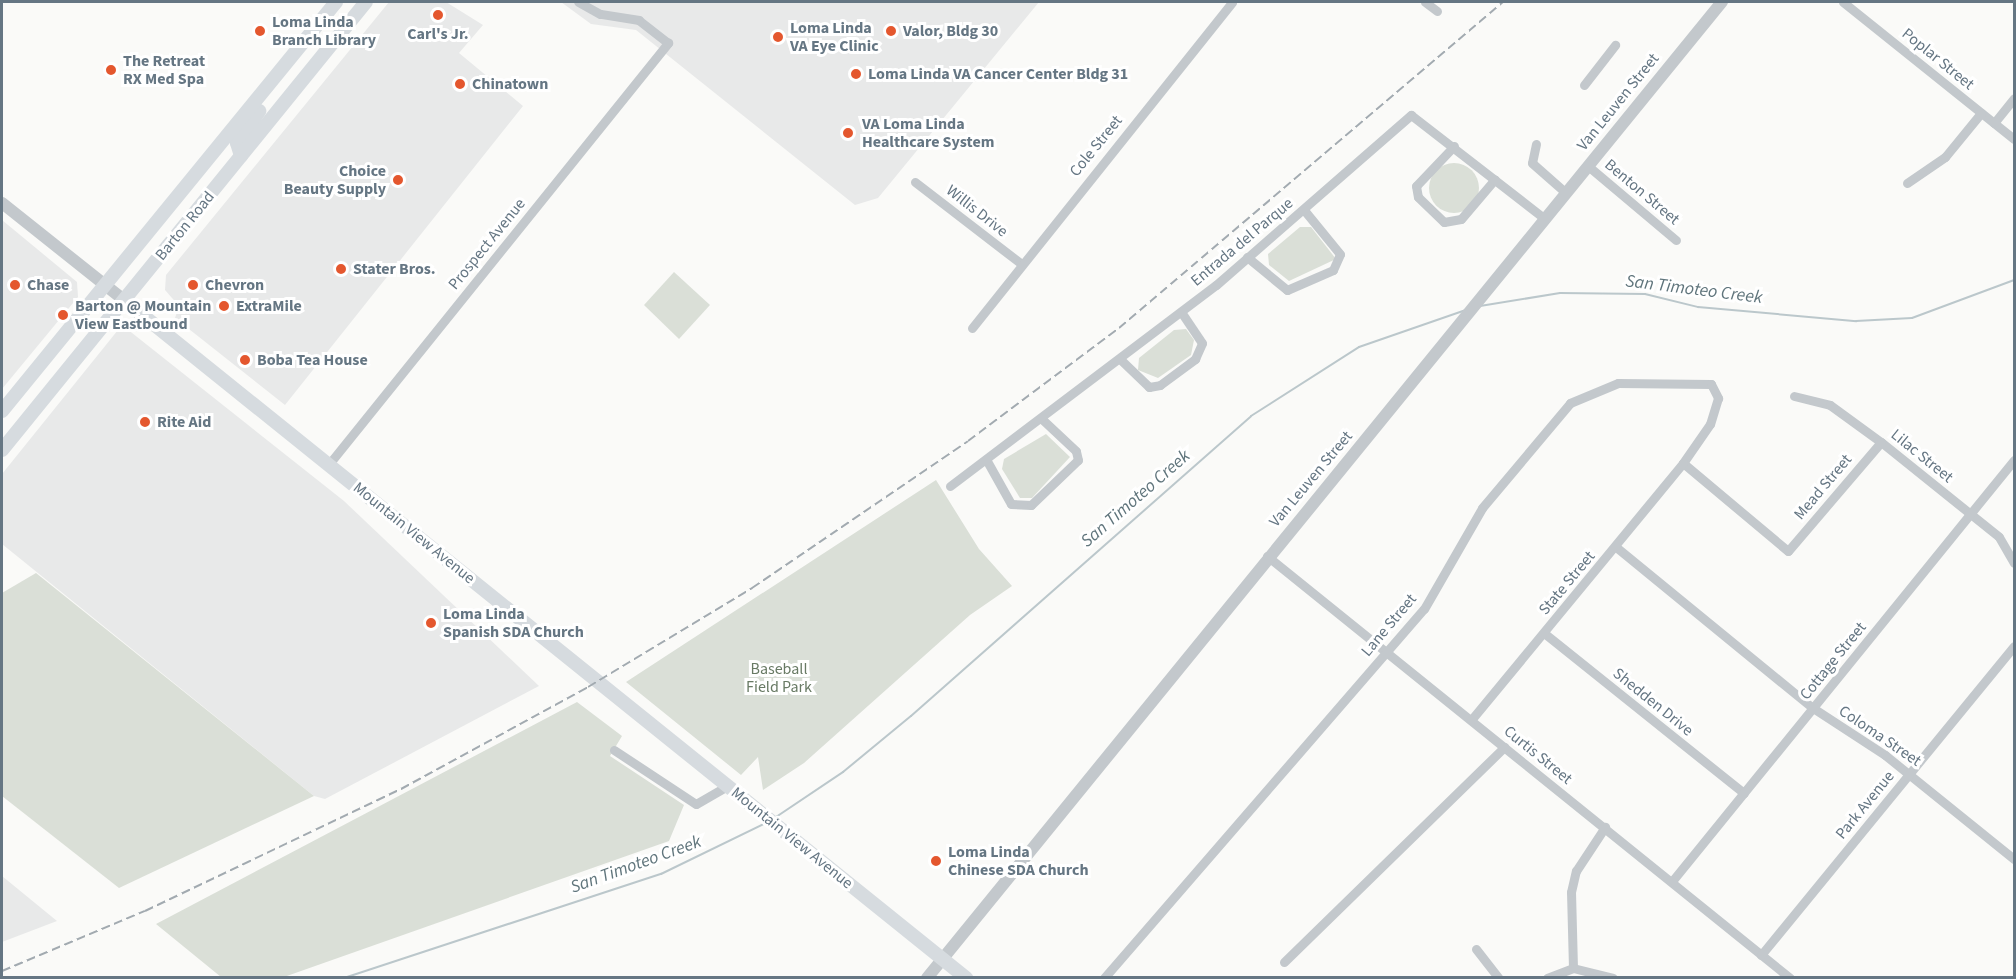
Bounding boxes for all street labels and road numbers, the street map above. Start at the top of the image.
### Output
street label: Poplar Street [1898,24,1978,94]
street label: Van Leuven Street [1573,50,1663,154]
street label: Cole Street [1066,112,1126,180]
street label: Benton Street [1601,155,1683,229]
street label: Willis Drive [942,181,1012,241]
street label: Barton Road [151,188,219,264]
street label: Entrada del Parque [1187,194,1297,290]
street label: Prospect Avenue [444,195,530,293]
street label: Lilac Street [1887,425,1957,487]
street label: Van Leuven Street [1265,427,1357,531]
street label: Mead Street [1790,450,1856,524]
street label: Mountain View Avenue [349,478,479,588]
street label: State Street [1535,547,1599,619]
street label: Lane Street [1357,590,1421,660]
street label: Cottage Street [1796,618,1870,704]
street label: Shedden Drive [1609,664,1697,740]
street label: Coloma Street [1835,701,1925,771]
street label: Curtis Street [1500,722,1576,788]
street label: Park Avenue [1832,767,1898,843]
street label: Mountain View Avenue [727,783,857,893]

